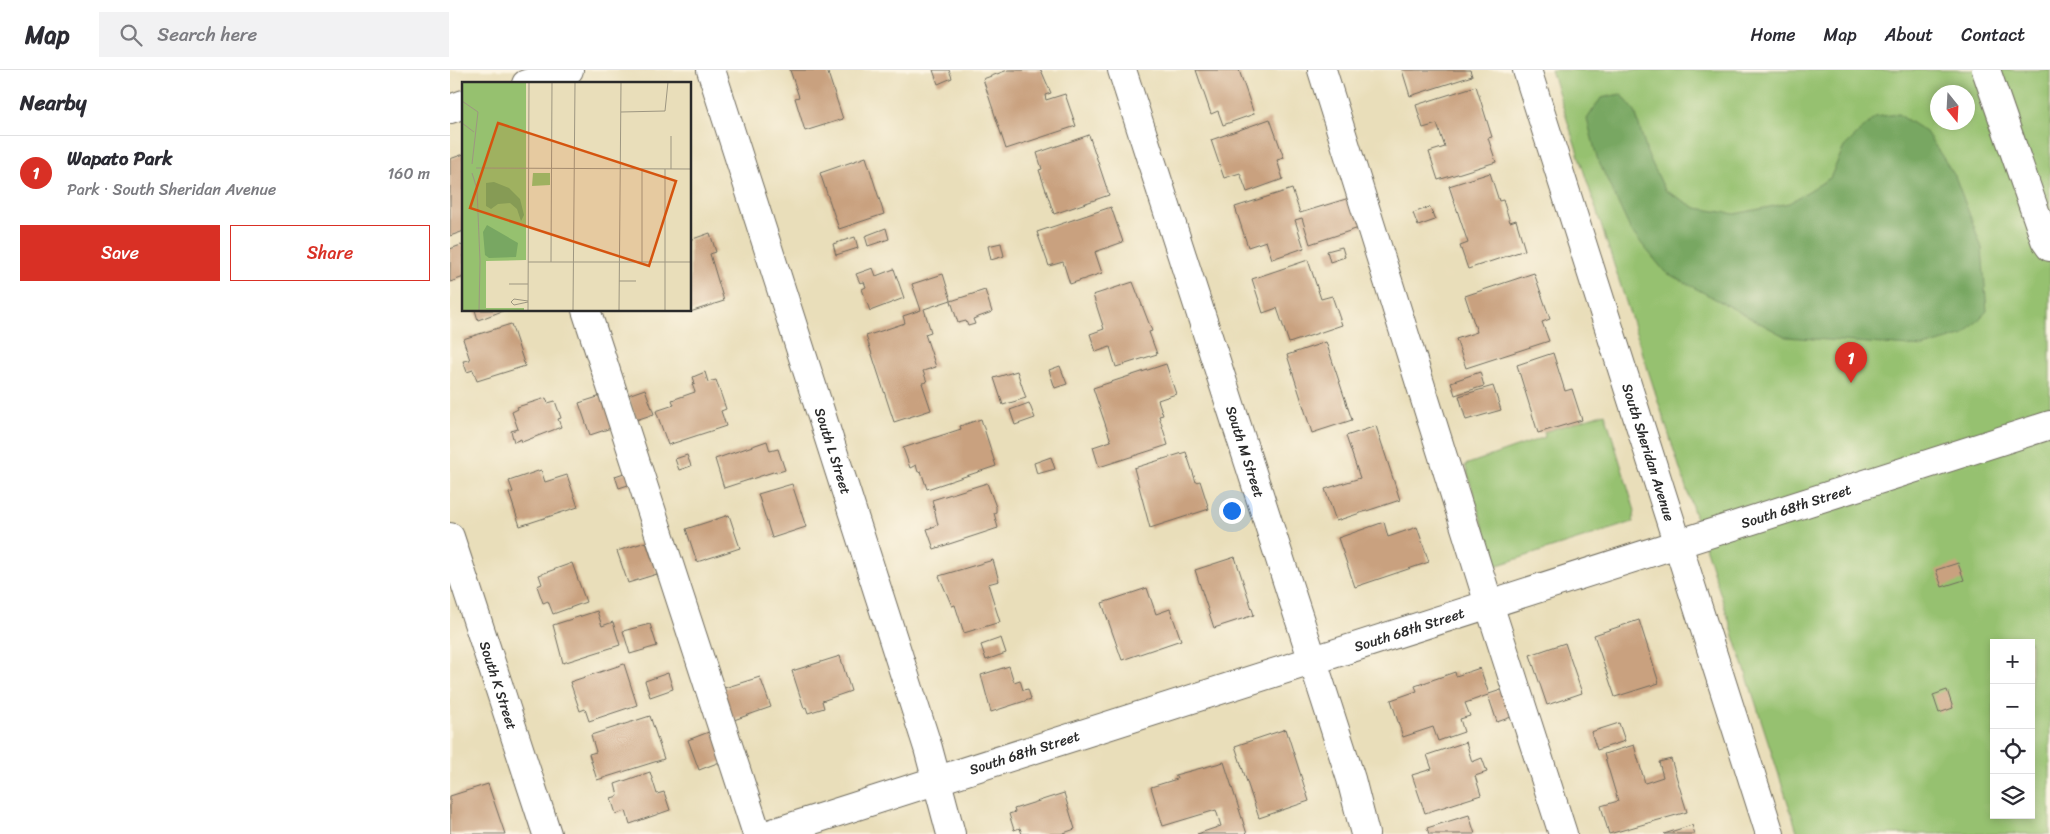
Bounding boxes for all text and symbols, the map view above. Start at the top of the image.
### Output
search box [99,12,449,57]
text: Map [25,14,69,56]
text: Search here [157,18,257,51]
text: Home [1751,19,1796,51]
text: Map [1824,19,1857,51]
text: About [1885,19,1933,51]
text: Contact [1961,19,2025,51]
icon: search [117,21,145,49]
inset map [462,82,691,311]
text: Nearby [20,84,86,122]
north arrow [1930,85,1975,130]
text: Wapato Park [67,142,172,175]
text: 1 [33,159,39,188]
text: 160 m [387,159,430,188]
text: Park · South Sheridan Avenue [67,175,276,204]
button: Save [20,225,220,281]
button: Share [230,225,430,281]
pin: 1 [1835,342,1867,383]
street label: South Sheridan Avenue [1615,380,1682,524]
street label: South M Street [1219,402,1272,501]
street label: South L Street [807,404,859,498]
street label: South 68th Street [1737,477,1854,535]
your location [1219,498,1245,524]
street label: South 68th Street [1351,600,1468,659]
street label: South K Street [472,638,525,733]
map controls [1990,639,2035,819]
button: + [1990,639,2035,684]
button: − [1990,684,2035,729]
street label: South 68th Street [966,723,1083,782]
button: locate [1990,729,2035,774]
button: layers [1990,774,2035,819]

